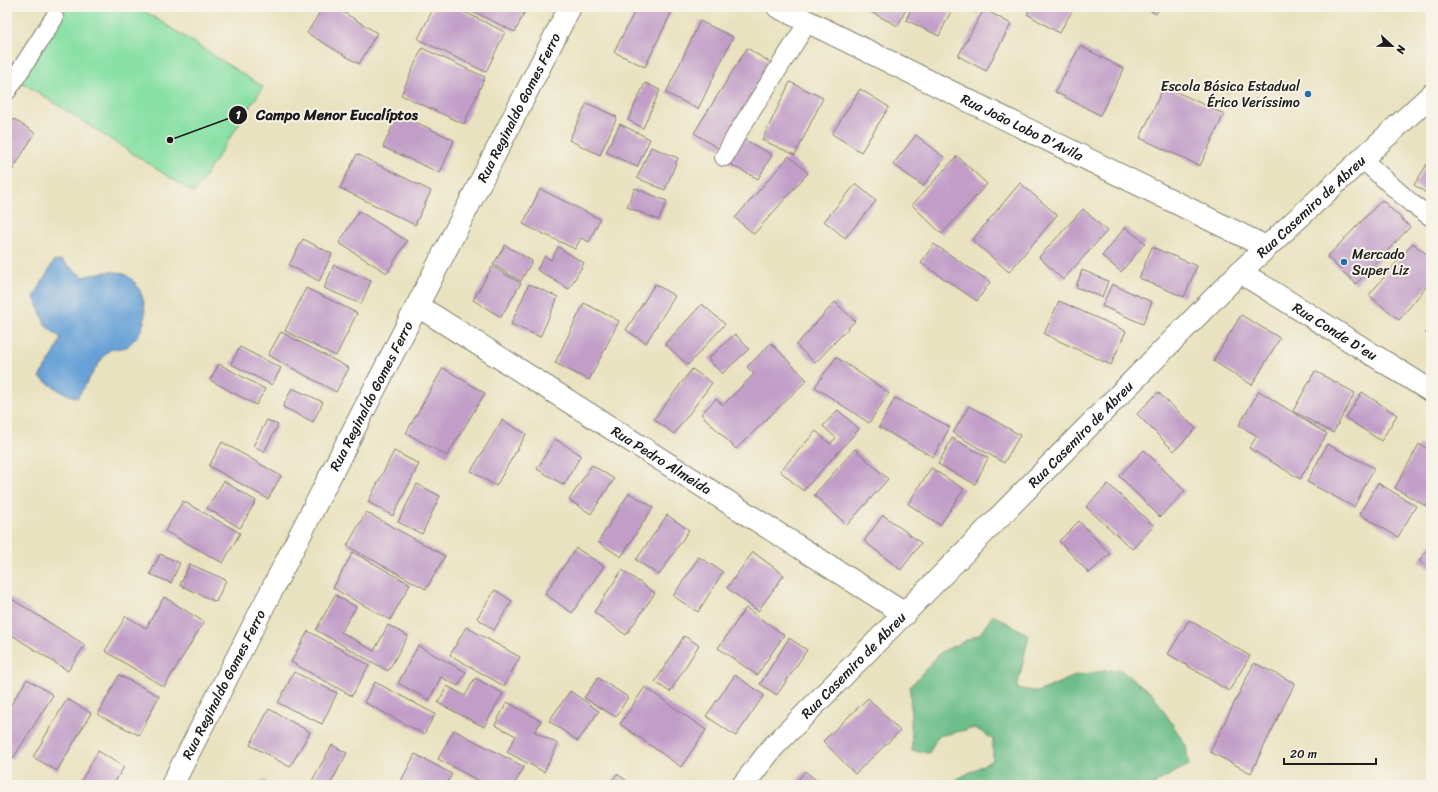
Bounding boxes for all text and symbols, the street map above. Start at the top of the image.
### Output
north arrow [1372,26,1412,66]
street label: Rua Reginaldo Gomes Ferro [470,28,567,187]
text: N [1390,42,1411,57]
place label: Escola Básica Estadual Érico Veríssimo [1161,74,1301,115]
street label: Rua João Lobo D'Avila [956,86,1089,168]
marker: Escola Básica Estadual Érico Veríssimo [1303,89,1313,99]
callout: Campo Menor Eucalíptos [228,102,426,129]
text: Campo Menor Eucalíptos [255,102,419,128]
text: 1 [235,104,241,126]
street label: Rua Casemiro de Abreu [1250,149,1372,264]
place label: Mercado Super Liz [1352,242,1410,283]
marker: Mercado Super Liz [1339,257,1349,267]
street label: Rua Conde D'eu [1287,295,1383,368]
street label: Rua Reginaldo Gomes Ferro [322,317,420,475]
street label: Rua Casemiro de Abreu [1022,374,1140,494]
street label: Rua Pedro Almeida [606,419,717,501]
street label: Rua Reginaldo Gomes Ferro [175,605,272,764]
street label: Rua Casemiro de Abreu [794,605,913,725]
scale bar [1284,740,1376,766]
text: 20 m [1290,743,1317,765]

